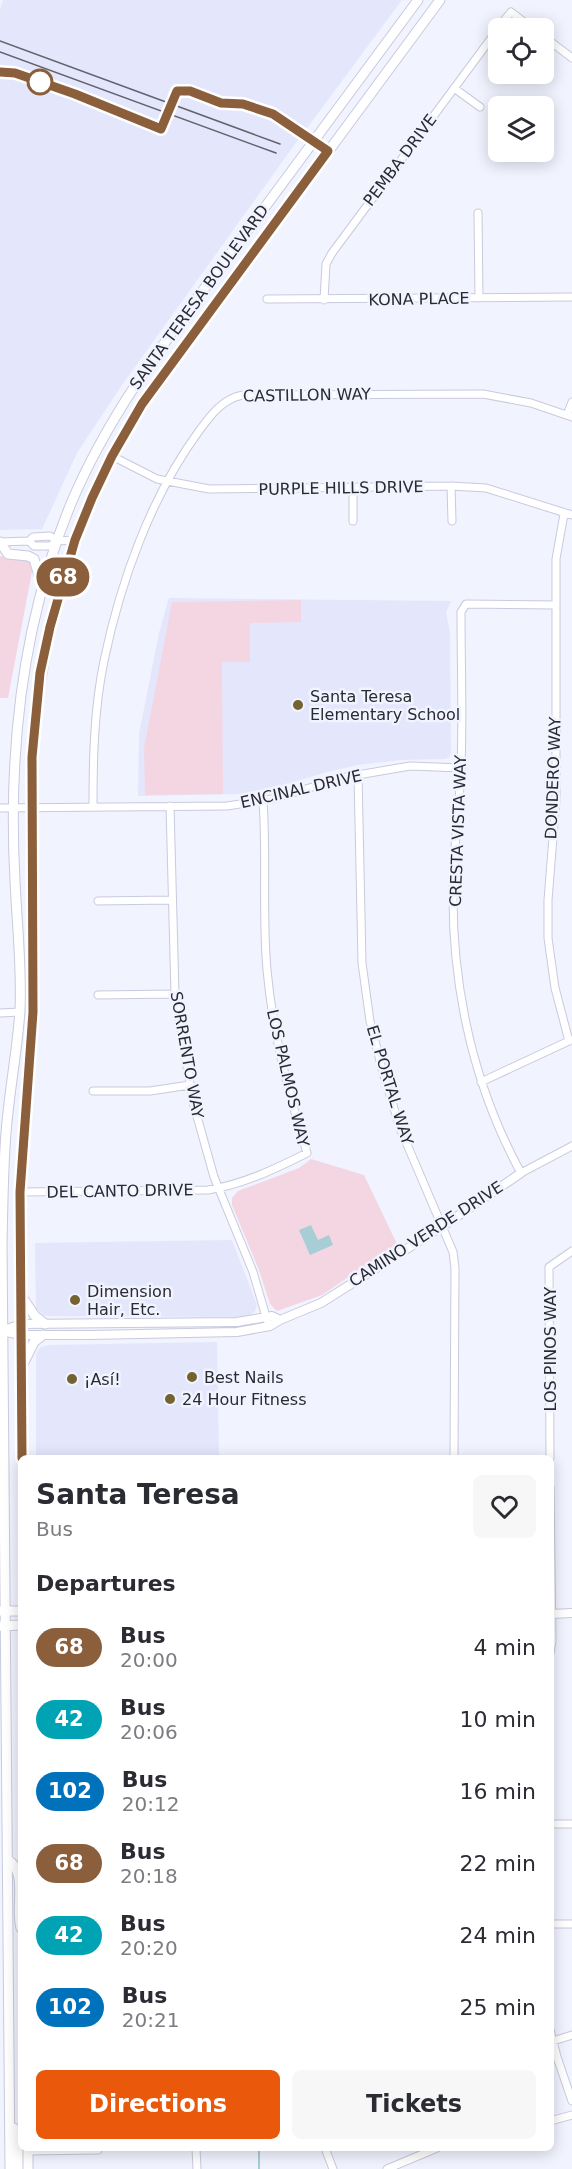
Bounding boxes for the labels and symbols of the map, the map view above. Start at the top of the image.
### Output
unlabelled marker [27,69,53,95]
street label: PEMBA DRIVE [359,110,441,210]
street label: SANTA TERESA BOULEVARD [126,201,272,393]
street label: KONA PLACE [368,289,470,309]
street label: CASTILLON WAY [243,384,371,406]
street label: PURPLE HILLS DRIVE [258,477,424,499]
line badge: 68 [36,558,90,596]
place label: Santa Teresa Elementary School [310,687,460,724]
marker: Santa Teresa Elementary School [291,698,305,712]
street label: DONDERO WAY [541,716,565,840]
street label: CRESTA VISTA WAY [446,755,470,907]
street label: ENCINAL DRIVE [238,766,364,812]
street label: SORRENTO WAY [166,990,208,1120]
street label: LOS PALMOS WAY [263,1007,313,1149]
street label: EL PORTAL WAY [363,1023,417,1147]
street label: CAMINO VERDE DRIVE [346,1177,506,1291]
street label: DEL CANTO DRIVE [46,1180,194,1202]
place label: Dimension Hair, Etc. [87,1282,172,1319]
street label: LOS PINOS WAY [541,1286,560,1411]
marker: Dimension Hair, Etc. [68,1293,82,1307]
place label: Best Nails [204,1368,284,1387]
place label: ¡Así! [84,1370,121,1389]
marker: Best Nails [185,1370,199,1384]
marker: ¡Así! [65,1372,79,1386]
place label: 24 Hour Fitness [182,1390,306,1409]
marker: 24 Hour Fitness [163,1392,177,1406]

